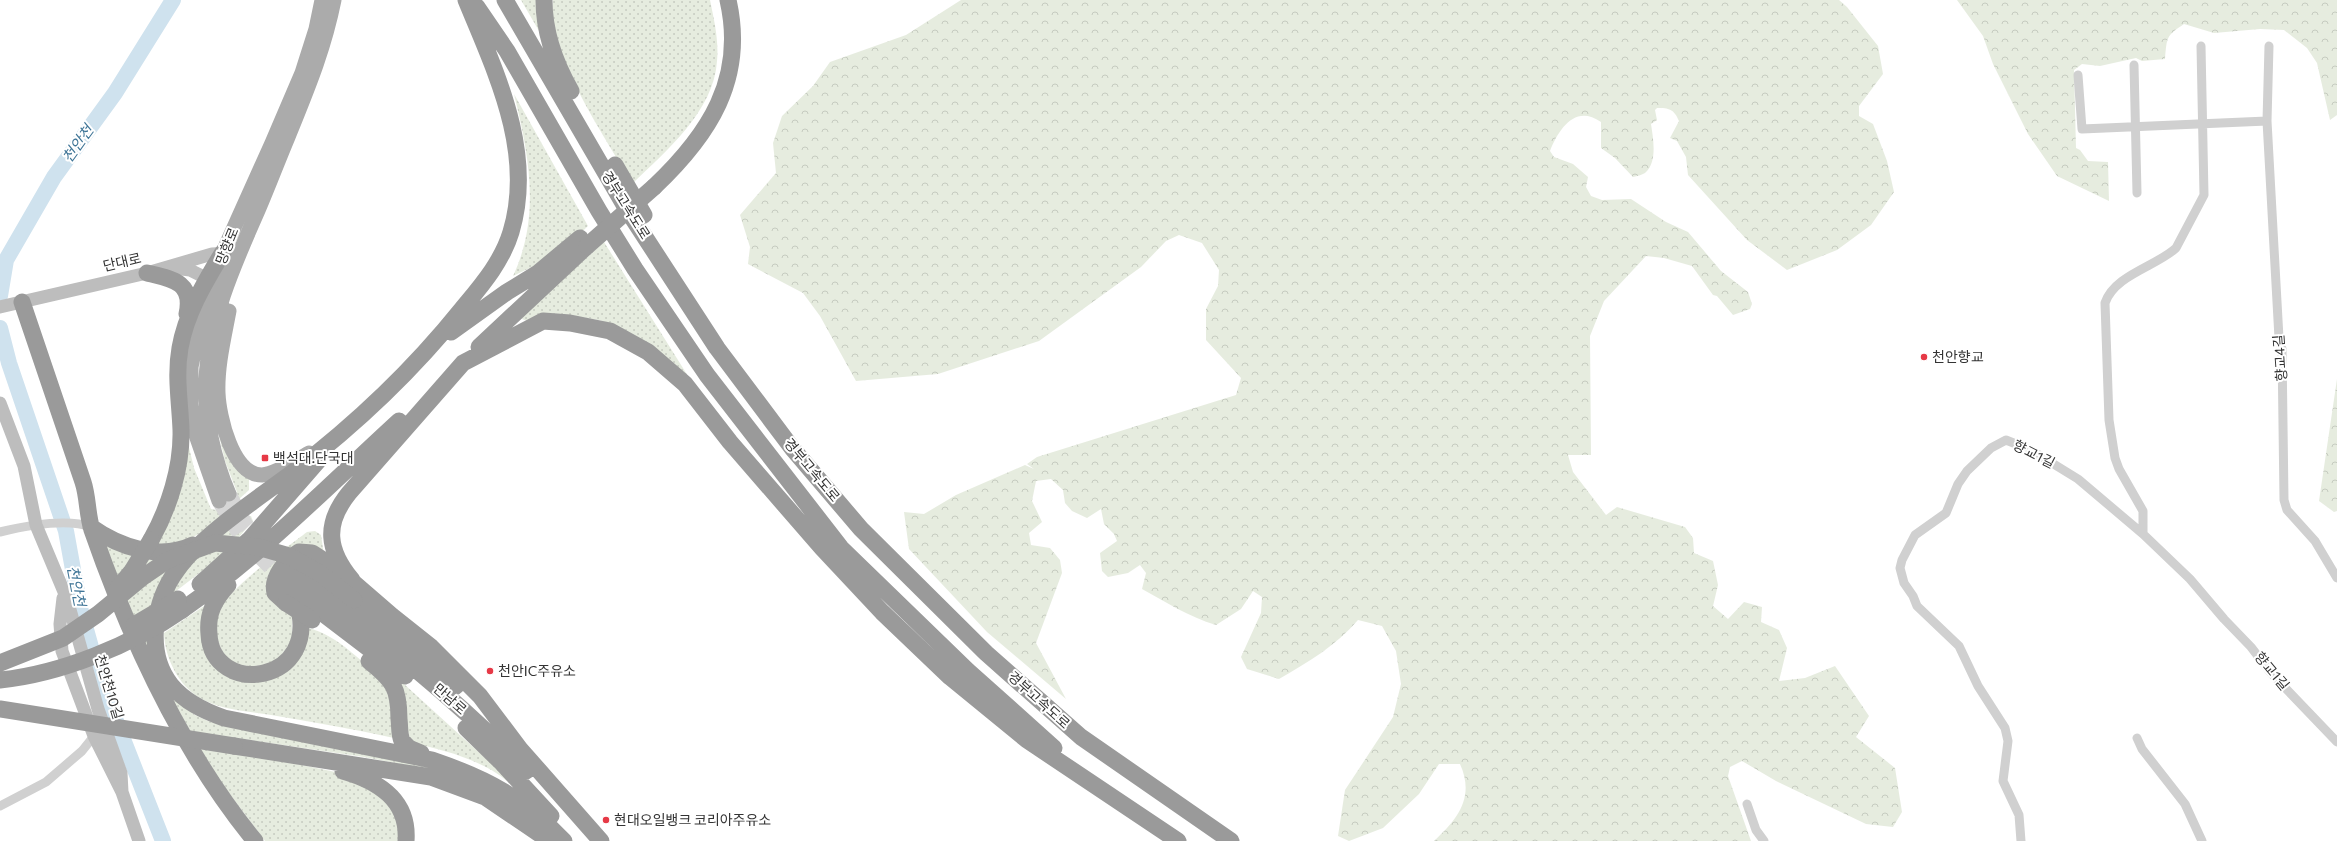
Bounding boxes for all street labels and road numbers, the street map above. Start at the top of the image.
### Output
street label: 경부고속도로 [599,167,654,242]
street label: 망향로 [211,225,242,267]
street label: 단대로 [101,249,143,274]
street label: 향교4길 [2269,334,2290,382]
street label: 경부고속도로 [781,435,844,505]
street label: 향교1길 [2010,436,2058,471]
street label: 향교1길 [2252,648,2293,693]
street label: 천안천10길 [92,653,127,721]
street label: 경부고속도로 [1005,667,1074,732]
street label: 만남로 [430,680,471,718]

